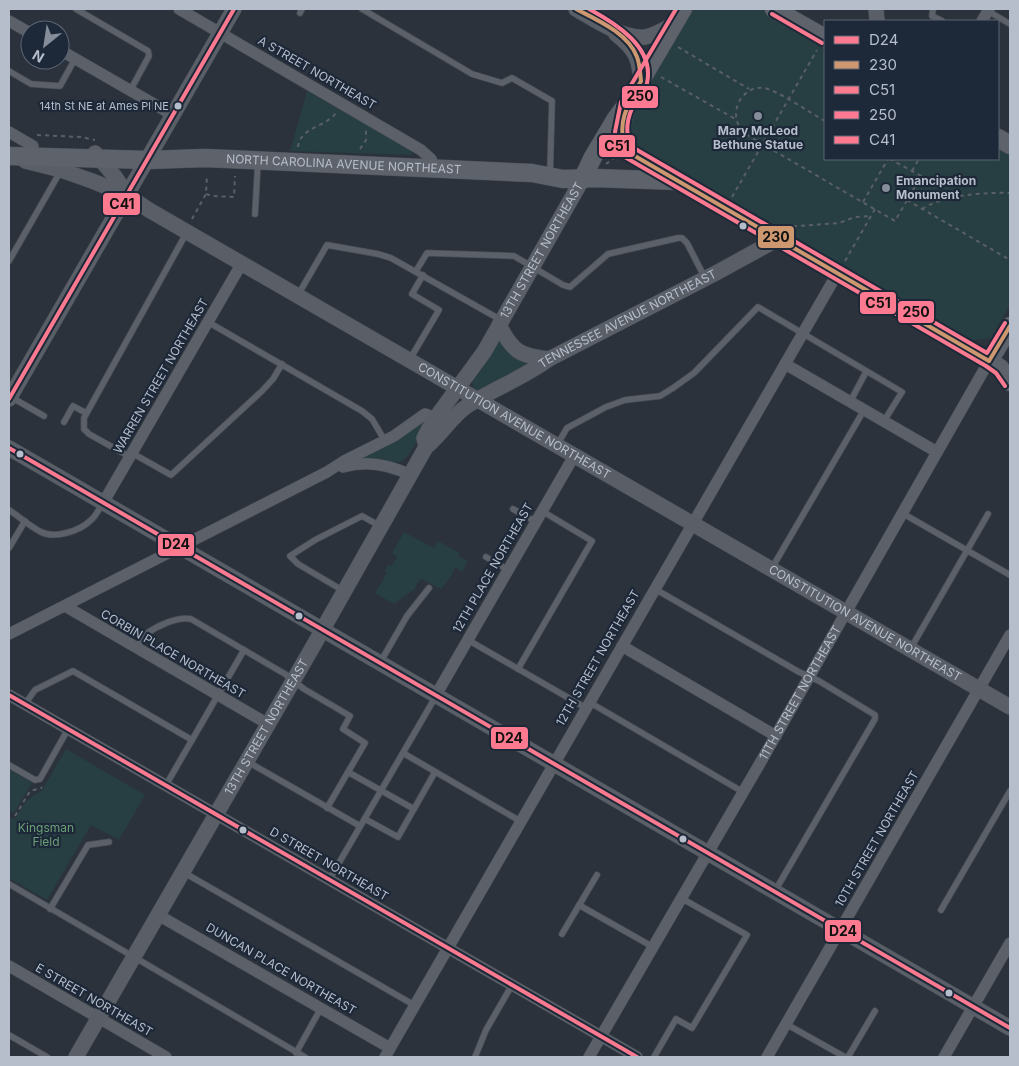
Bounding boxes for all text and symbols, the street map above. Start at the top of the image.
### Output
north arrow [20,20,70,70]
legend [824,20,999,160]
text: D24 [869,30,898,49]
street label: A STREET NORTHEAST [256,33,379,113]
text: N [29,47,47,67]
text: 230 [869,55,897,74]
text: C51 [869,80,895,99]
line badge: 250 [621,85,659,109]
text: 250 [626,87,654,104]
place label: 14th St NE at Ames Pl NE [39,99,169,113]
marker: 14th St NE at Ames Pl NE [173,101,183,111]
text: 250 [869,105,897,124]
marker: Mary McLeod Bethune Statue [752,110,764,122]
place label: Mary McLeod Bethune Statue [713,123,803,152]
text: C41 [869,130,895,149]
line badge: C51 [598,134,636,158]
text: C51 [604,137,630,154]
street label: NORTH CAROLINA AVENUE NORTHEAST [226,151,462,177]
place label: Emancipation Monument [896,173,976,202]
street label: 13TH STREET NORTHEAST [497,179,586,321]
marker: Emancipation Monument [880,182,892,194]
line badge: C41 [102,192,141,216]
text: C41 [109,195,135,212]
unlabelled marker [738,221,748,231]
line badge: 230 [757,225,795,249]
text: 230 [762,228,790,245]
street label: TENNESSEE AVENUE NORTHEAST [535,266,719,371]
line badge: C51 [859,291,897,315]
text: C51 [865,294,891,311]
street label: WARREN STREET NORTHEAST [110,295,211,456]
line badge: 250 [897,300,935,324]
text: 250 [902,303,930,320]
street label: CONSTITUTION AVENUE NORTHEAST [415,359,614,482]
unlabelled marker [15,449,25,459]
street label: 12TH PLACE NORTHEAST [449,500,536,635]
line badge: D24 [157,533,195,557]
text: D24 [162,535,190,552]
street label: CONSTITUTION AVENUE NORTHEAST [766,561,964,684]
street label: 12TH STREET NORTHEAST [552,587,643,728]
street label: CORBIN PLACE NORTHEAST [98,606,248,701]
unlabelled marker [294,611,304,621]
street label: 11TH STREET NORTHEAST [756,622,844,762]
street label: 13TH STREET NORTHEAST [221,656,311,798]
line badge: D24 [490,726,529,750]
text: D24 [495,729,523,746]
street label: 10TH STREET NORTHEAST [831,768,922,910]
park label: Kingsman Field [18,820,74,849]
street label: D STREET NORTHEAST [267,823,391,904]
unlabelled marker [238,825,248,835]
unlabelled marker [678,834,688,844]
street label: DUNCAN PLACE NORTHEAST [203,919,359,1018]
line badge: D24 [824,919,862,943]
text: D24 [829,922,857,939]
street label: E STREET NORTHEAST [33,960,156,1039]
unlabelled marker [944,988,954,998]

